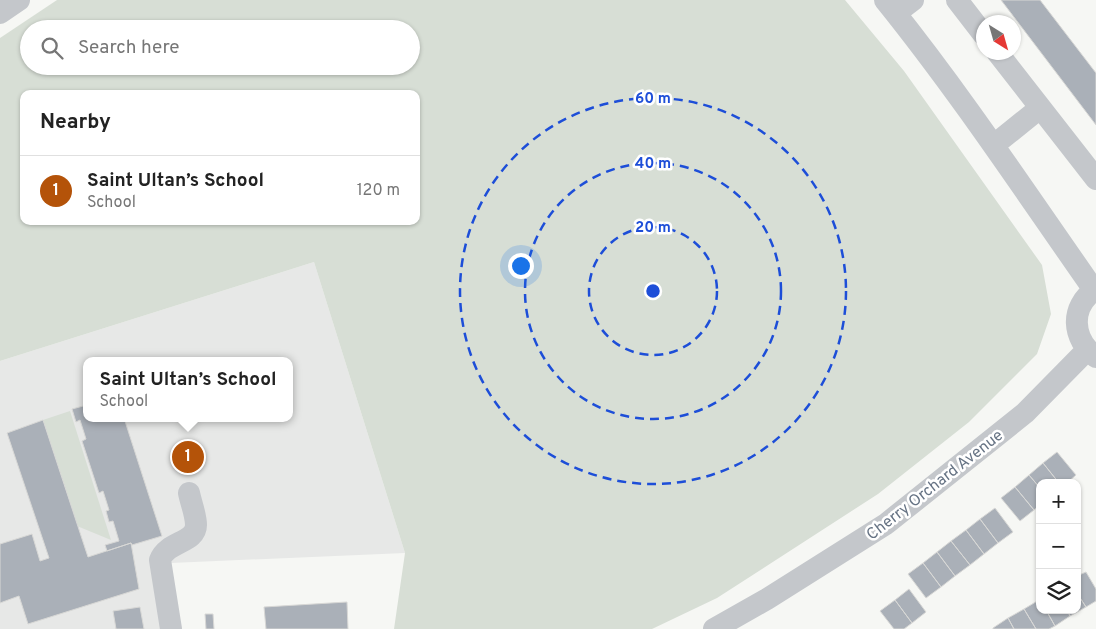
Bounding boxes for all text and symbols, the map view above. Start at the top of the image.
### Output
north arrow [976,15,1021,60]
search box [20,20,420,75]
icon: search [38,34,66,62]
text: Search here [78,36,180,60]
text: 60 m [635,90,671,109]
text: Nearby [40,109,111,136]
text: 40 m [635,155,671,174]
text: Saint Ultan’s School [87,169,264,193]
text: 1 [53,181,59,201]
text: 120 m [357,181,400,201]
text: School [87,193,136,213]
text: 20 m [635,219,671,238]
your location [508,253,534,279]
centre of rings [644,282,662,300]
popup [83,357,293,422]
text: Saint Ultan’s School [99,368,277,392]
text: School [99,392,148,412]
street label: Cherry Orchard Avenue [863,426,1008,545]
pin: 1 [172,438,204,476]
map controls [1036,479,1081,614]
button: + [1036,479,1081,524]
button: − [1036,524,1081,569]
button: layers [1036,569,1081,614]

